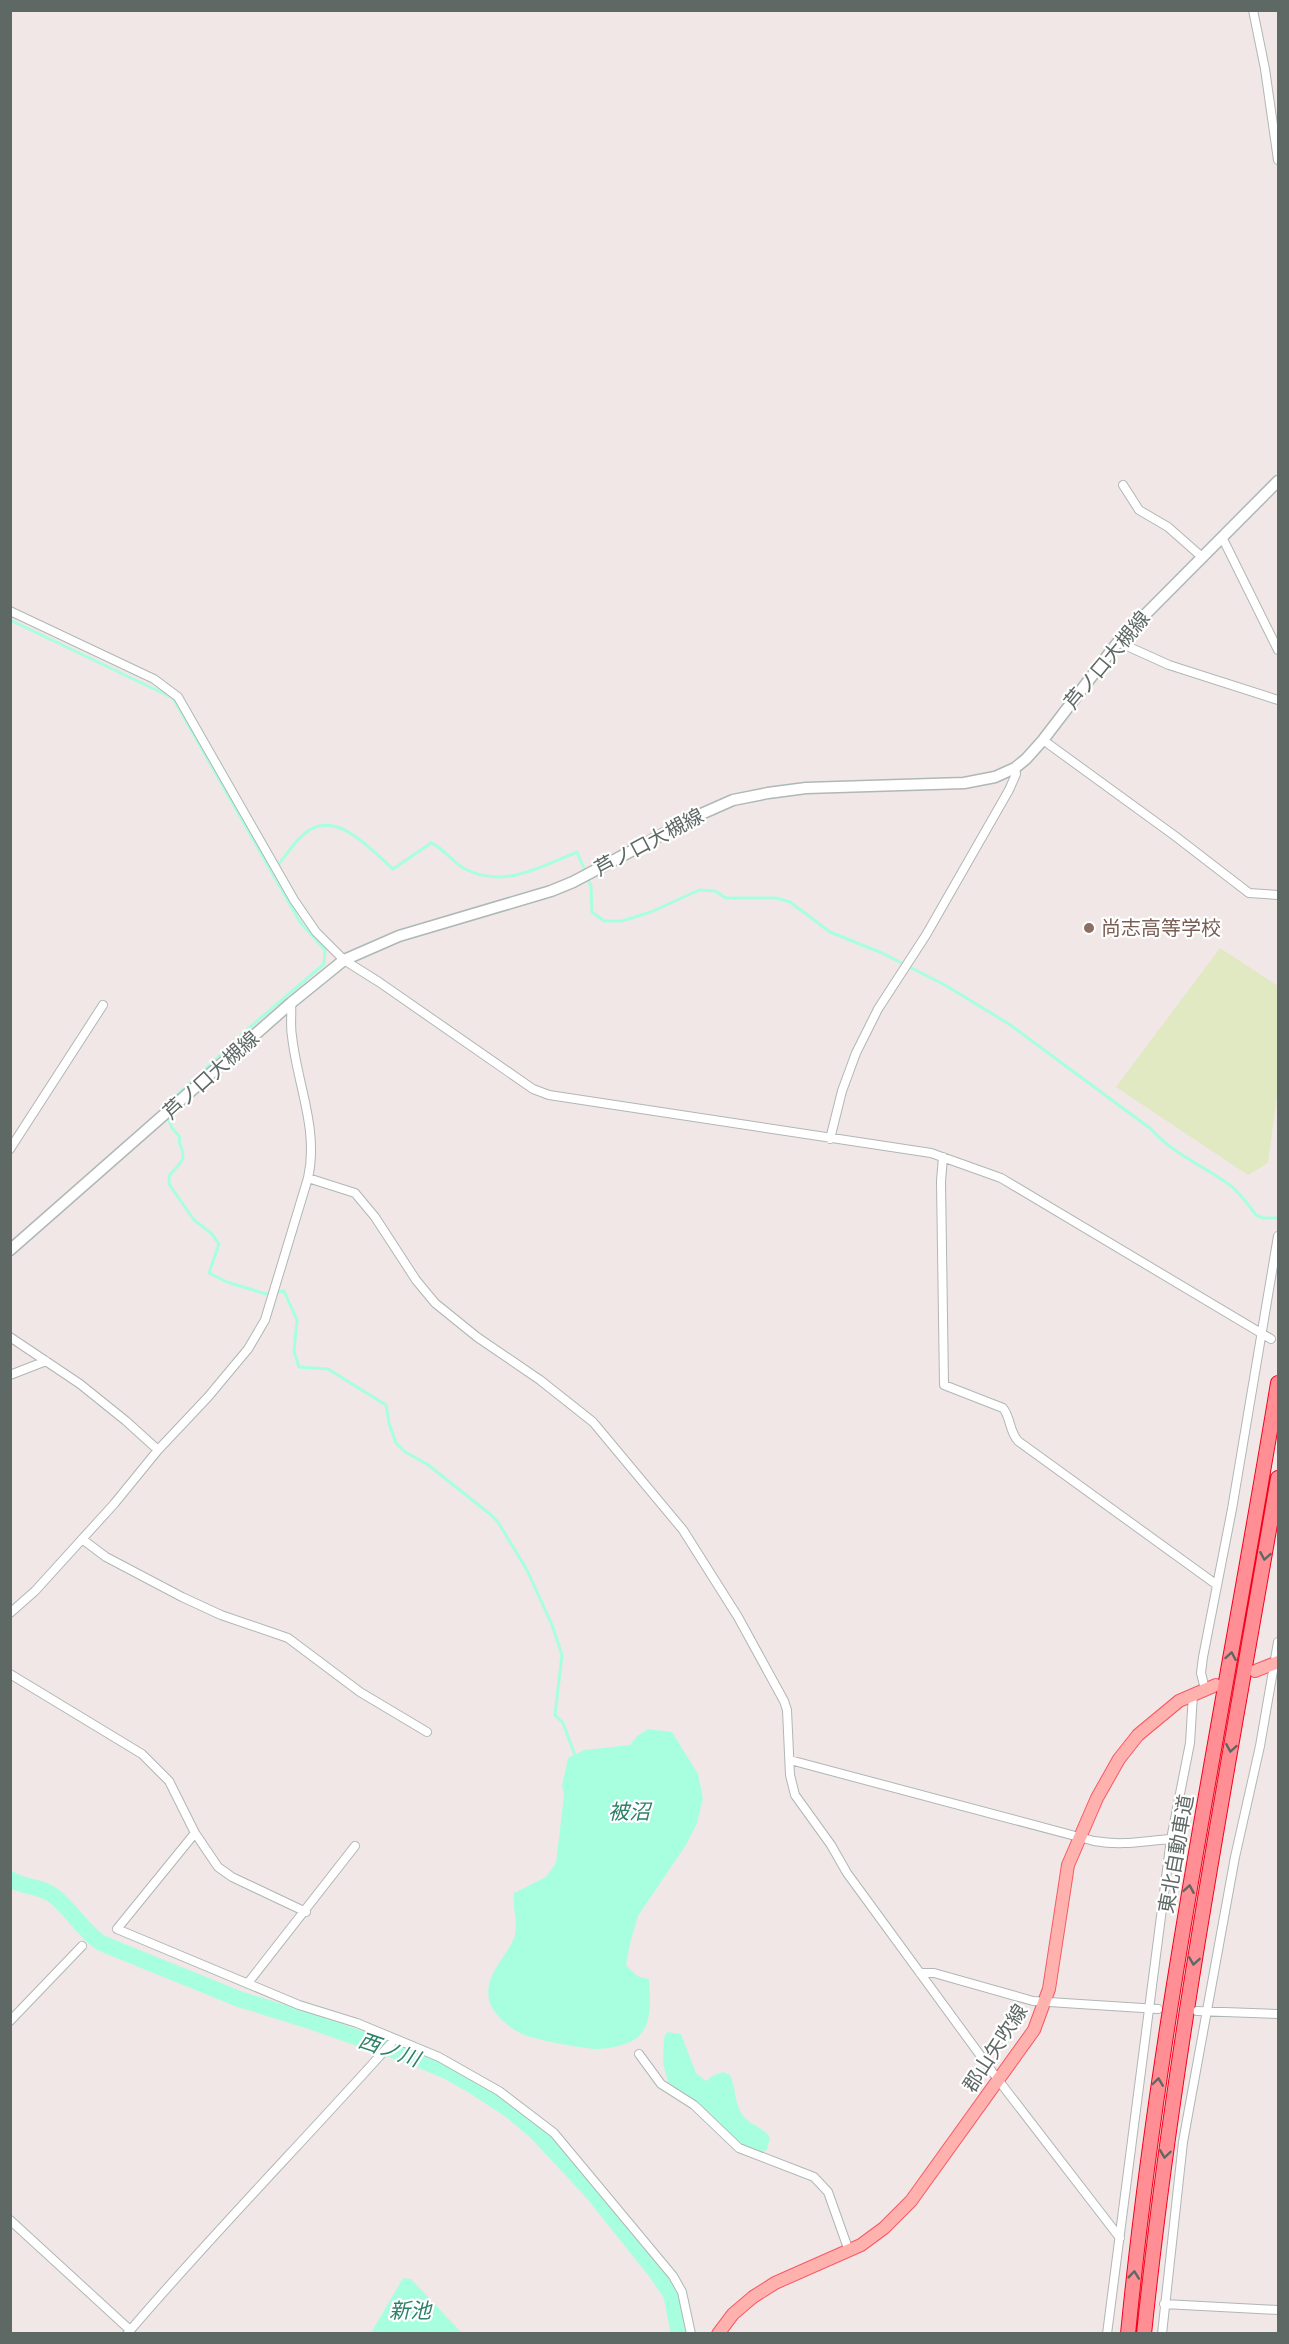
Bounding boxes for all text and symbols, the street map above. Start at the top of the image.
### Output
street label: 芦ノ口大槻線 [1059,606,1155,714]
street label: 芦ノ口大槻線 [590,803,708,881]
place label: 尚志高等学校 [1101,916,1221,940]
marker: 尚志高等学校 [1082,921,1096,935]
street label: 芦ノ口大槻線 [158,1026,264,1124]
one-way arrow [1259,1551,1272,1561]
one-way arrow [1224,1651,1236,1661]
one-way arrow [1225,1743,1237,1753]
street label: 東北自動車道 [1154,1793,1198,1915]
water label: 被沼 [608,1799,653,1825]
one-way arrow [1183,1885,1195,1894]
one-way arrow [1188,1956,1201,1966]
street label: 郡山矢吹線 [958,2000,1032,2096]
water label: 西ノ川 [355,2027,425,2073]
one-way arrow [1152,2077,1164,2086]
one-way arrow [1159,2149,1171,2158]
one-way arrow [1127,2271,1140,2280]
water label: 新池 [389,2298,433,2324]

